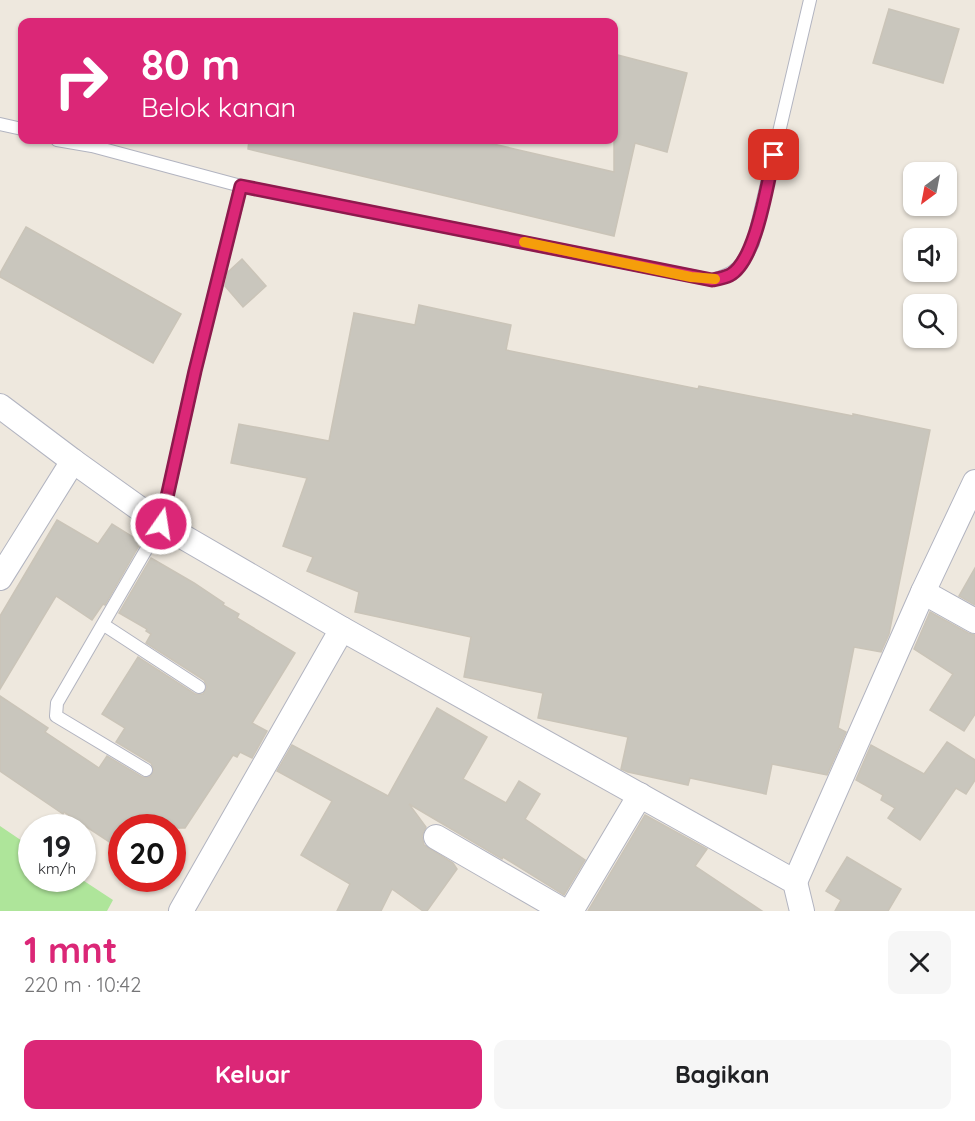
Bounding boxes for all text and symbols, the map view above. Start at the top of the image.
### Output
text: 80 m [141,38,240,91]
icon: right [42,42,120,120]
text: Belok kanan [141,90,296,124]
pin [748,129,799,180]
icon: arrive [757,138,790,171]
north arrow [903,162,957,216]
map controls [903,162,957,348]
button: sound [903,228,957,282]
button: search [903,294,957,348]
position arrow [129,492,193,556]
speed limit sign: 20 [108,814,186,892]
text: 19 [43,827,71,865]
text: km/h [38,859,76,878]
text: 1 mnt [24,927,117,972]
button: close [888,931,951,994]
text: 220 m · 10:42 [24,972,141,997]
button: Keluar [24,1040,482,1109]
button: Bagikan [494,1040,951,1109]

